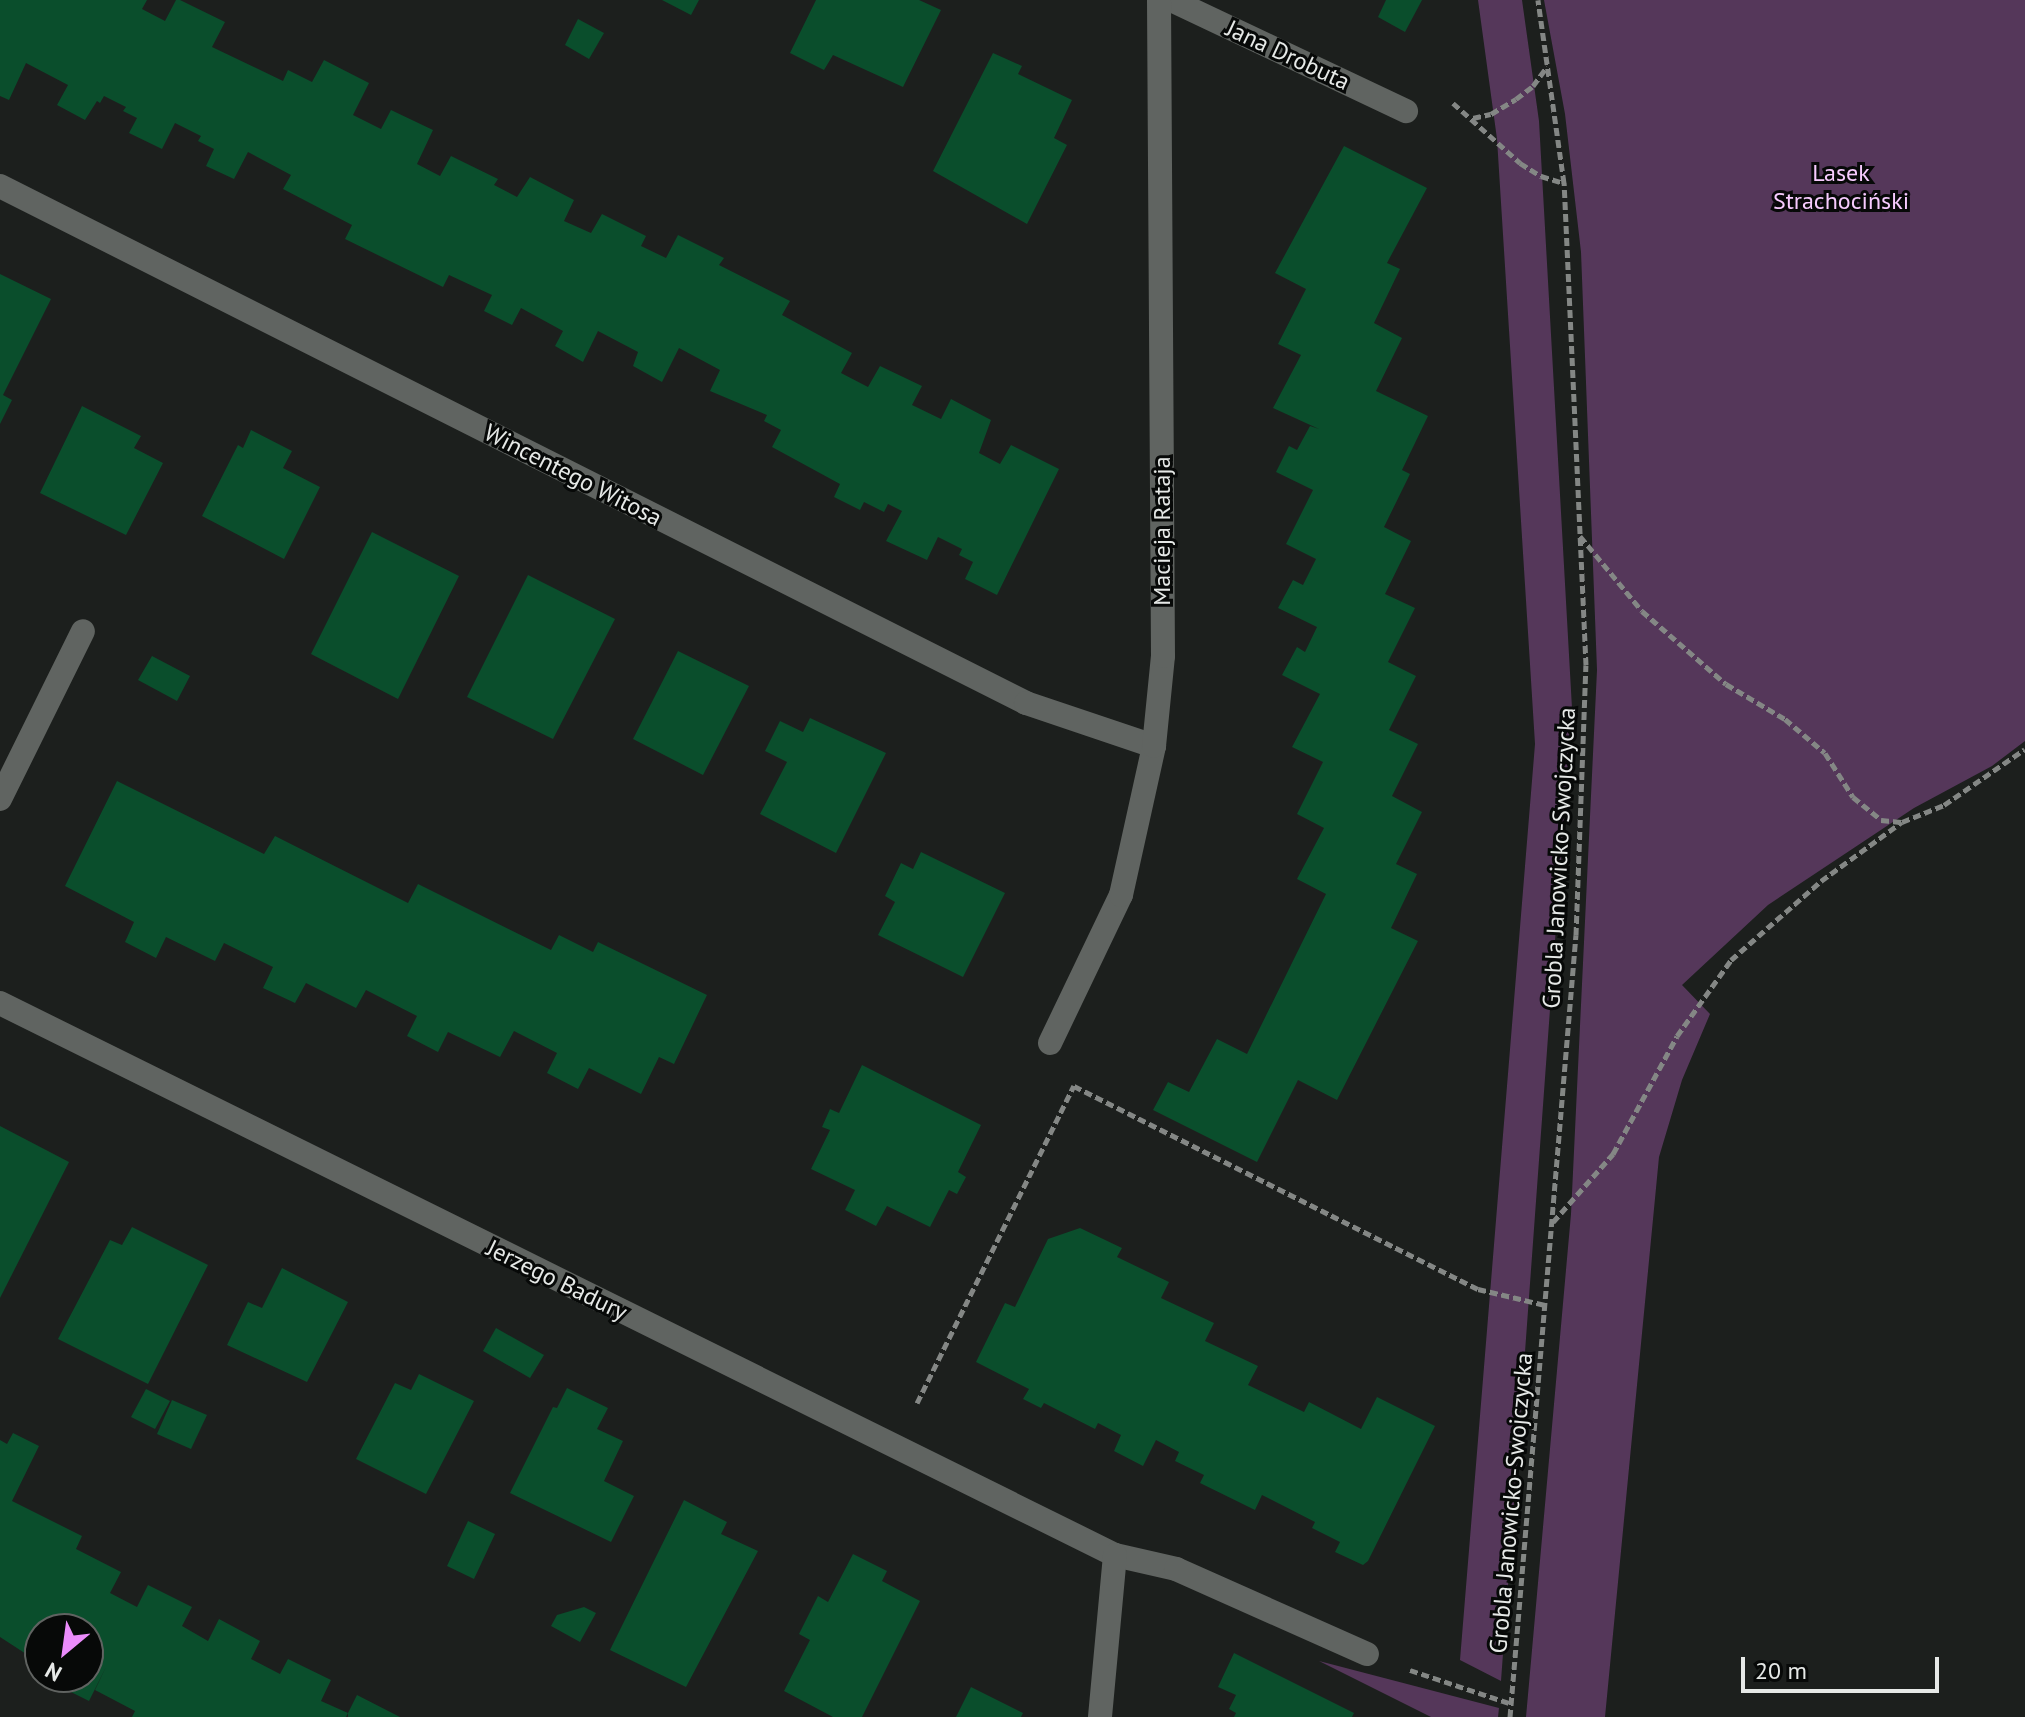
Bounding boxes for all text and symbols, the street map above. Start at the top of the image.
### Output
street label: Jana Drobuta [1222,14,1354,96]
park label: Lasek Strachociński [1773,159,1909,215]
street label: Wincentego Witosa [479,418,667,532]
street label: Macieja Rataja [1148,456,1176,606]
street label: Grobla Janowicko-Swojczycka [1537,707,1581,1009]
street label: Jerzego Badury [482,1234,632,1326]
street label: Grobla Janowicko-Swojczycka [1484,1351,1538,1655]
north arrow [24,1613,104,1693]
scale bar [1745,1641,1943,1691]
text: 20 m [1755,1655,1807,1686]
text: N [40,1656,66,1688]

